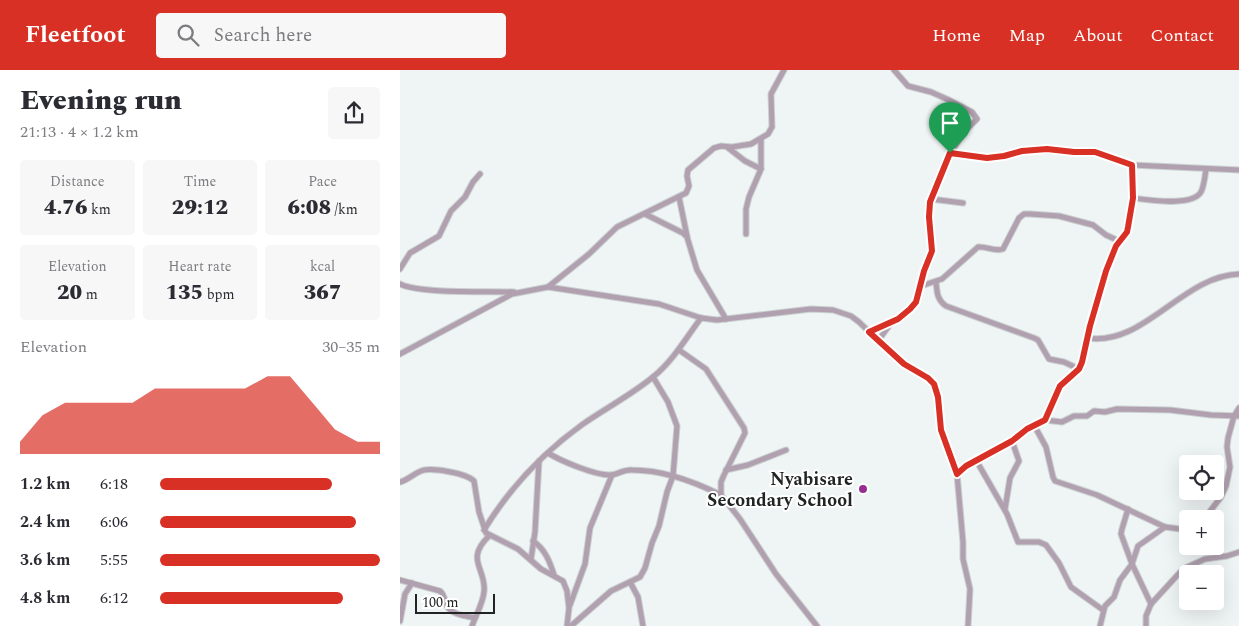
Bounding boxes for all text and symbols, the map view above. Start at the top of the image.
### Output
search box [156,13,506,58]
text: Fleetfoot [25,17,126,53]
icon: search [174,21,202,49]
text: Search here [214,21,312,50]
text: Home [932,22,981,49]
text: Map [1009,22,1045,49]
text: About [1073,22,1123,49]
text: Contact [1151,22,1214,49]
text: Evening run [20,79,182,122]
button: share [328,87,380,139]
pin [929,102,971,153]
icon: arrive [936,109,964,137]
text: 21:13 · 4 × 1.2 km [20,120,139,144]
text: Distance [50,171,105,192]
text: Time [184,171,216,192]
text: Pace [308,171,337,192]
text: 4.76 [44,192,87,224]
text: 29:12 [172,192,228,224]
text: 6:08 [287,192,331,224]
text: km [87,199,111,220]
text: /km [331,199,358,220]
text: Elevation [48,256,107,277]
text: Heart rate [168,256,232,277]
text: kcal [310,256,335,277]
text: 20 [57,277,82,309]
text: 135 [165,277,203,309]
text: 367 [304,277,342,309]
text: m [82,284,98,305]
text: bpm [203,284,235,305]
text: Elevation [20,335,87,359]
text: 30–35 m [322,335,380,359]
map controls [1179,455,1224,610]
button: locate [1179,455,1224,500]
place label: Nyabisare Secondary School [707,466,853,514]
text: 1.2 km [20,472,70,496]
text: 6:18 [100,472,128,496]
marker: Nyabisare Secondary School [857,483,869,495]
text: 2.4 km [20,510,70,534]
text: 6:06 [100,510,128,534]
button: + [1179,510,1224,555]
text: 3.6 km [20,548,70,572]
text: 5:55 [100,548,128,572]
button: − [1179,565,1224,610]
text: 4.8 km [20,586,70,610]
text: 6:12 [100,586,128,610]
scale bar [415,591,495,614]
text: 100 m [422,592,459,613]

